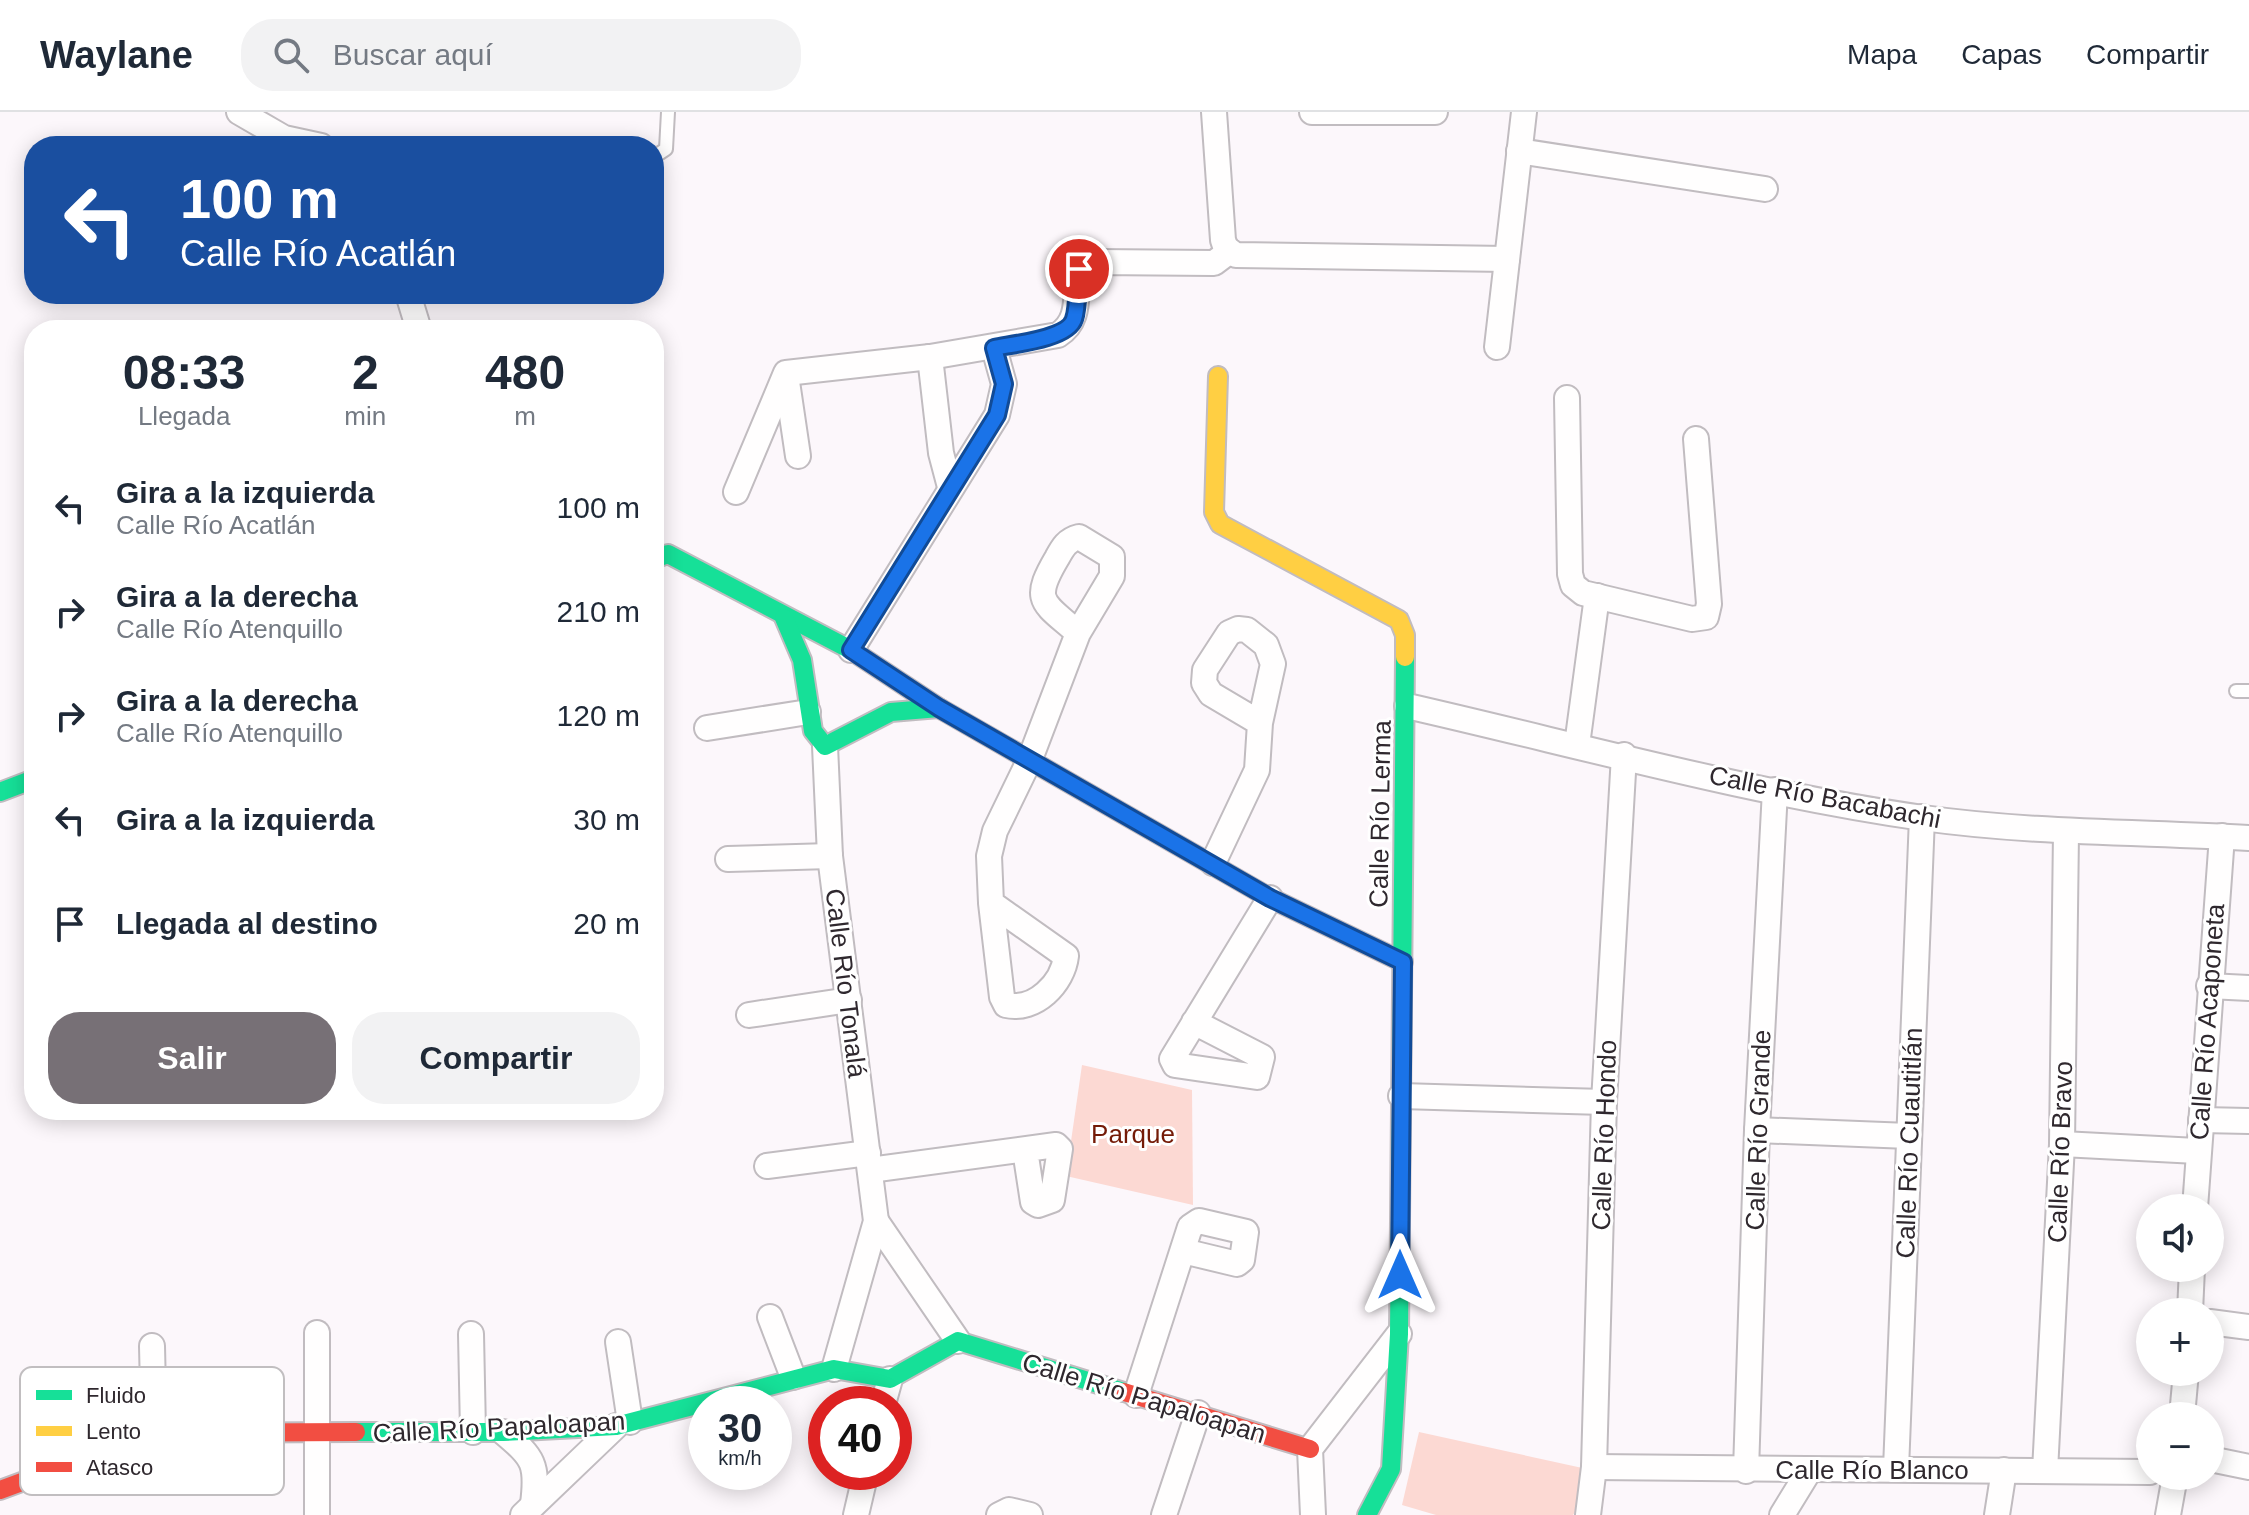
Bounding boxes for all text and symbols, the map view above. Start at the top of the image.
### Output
search box [241,19,801,91]
icon: search [269,33,313,77]
text: Waylane [40,34,193,76]
text: Buscar aquí [333,38,493,71]
text: Mapa [1847,39,1917,70]
text: Capas [1961,39,2042,70]
text: Compartir [2086,39,2209,70]
text: 100 m [180,167,339,230]
icon: left [48,168,152,272]
text: Calle Río Acatlán [180,233,456,274]
pin [1045,235,1113,303]
icon: arrive [1057,247,1101,291]
text: 08:33 [123,346,246,399]
text: 2 [352,346,379,399]
text: 480 [485,346,565,399]
text: Llegada [138,401,230,431]
text: min [344,401,386,431]
text: m [514,401,536,431]
text: Gira a la izquierda [116,476,374,509]
icon: left [48,486,92,530]
text: 100 m [557,491,640,524]
text: Calle Río Acatlán [116,510,315,540]
text: Gira a la derecha [116,580,358,613]
icon: right [48,590,92,634]
text: 210 m [557,595,640,628]
text: Calle Río Atenquillo [116,614,343,644]
text: Gira a la derecha [116,684,358,717]
icon: right [48,694,92,738]
text: 120 m [557,699,640,732]
text: Calle Río Atenquillo [116,718,343,748]
street label: Calle Río Lerma [1363,719,1397,908]
street label: Calle Río Bacabachi [1707,760,1943,834]
icon: left [48,798,92,842]
text: Gira a la izquierda [116,803,374,836]
text: 30 m [573,803,640,836]
street label: Calle Río Tonalá [820,887,873,1080]
icon: arrive [48,902,92,946]
street label: Calle Río Acaponeta [2184,902,2230,1141]
text: Llegada al destino [116,907,378,940]
text: 20 m [573,907,640,940]
button: Salir [48,1012,336,1104]
button: Compartir [352,1012,640,1104]
street label: Calle Río Cuautitlán [1890,1027,1928,1259]
street label: Calle Río Grande [1740,1029,1776,1231]
street label: Calle Río Hondo [1586,1039,1622,1231]
street label: Calle Río Bravo [2042,1060,2078,1244]
park label: Parque [1091,1119,1175,1149]
map controls [2136,1194,2224,1490]
button: sound [2136,1194,2224,1282]
position arrow [1358,1233,1442,1317]
button: + [2136,1298,2224,1386]
street label: Calle Río Papaloapan [1019,1347,1269,1449]
legend [20,1367,284,1495]
text: Fluido [86,1383,146,1408]
speed limit sign: 40 [808,1386,912,1490]
button: − [2136,1402,2224,1490]
street label: Calle Río Papaloapan [372,1405,626,1449]
text: 30 [718,1406,762,1450]
text: Lento [86,1419,141,1444]
text: km/h [718,1447,762,1469]
text: Atasco [86,1455,153,1480]
street label: Calle Río Blanco [1775,1455,1969,1485]

